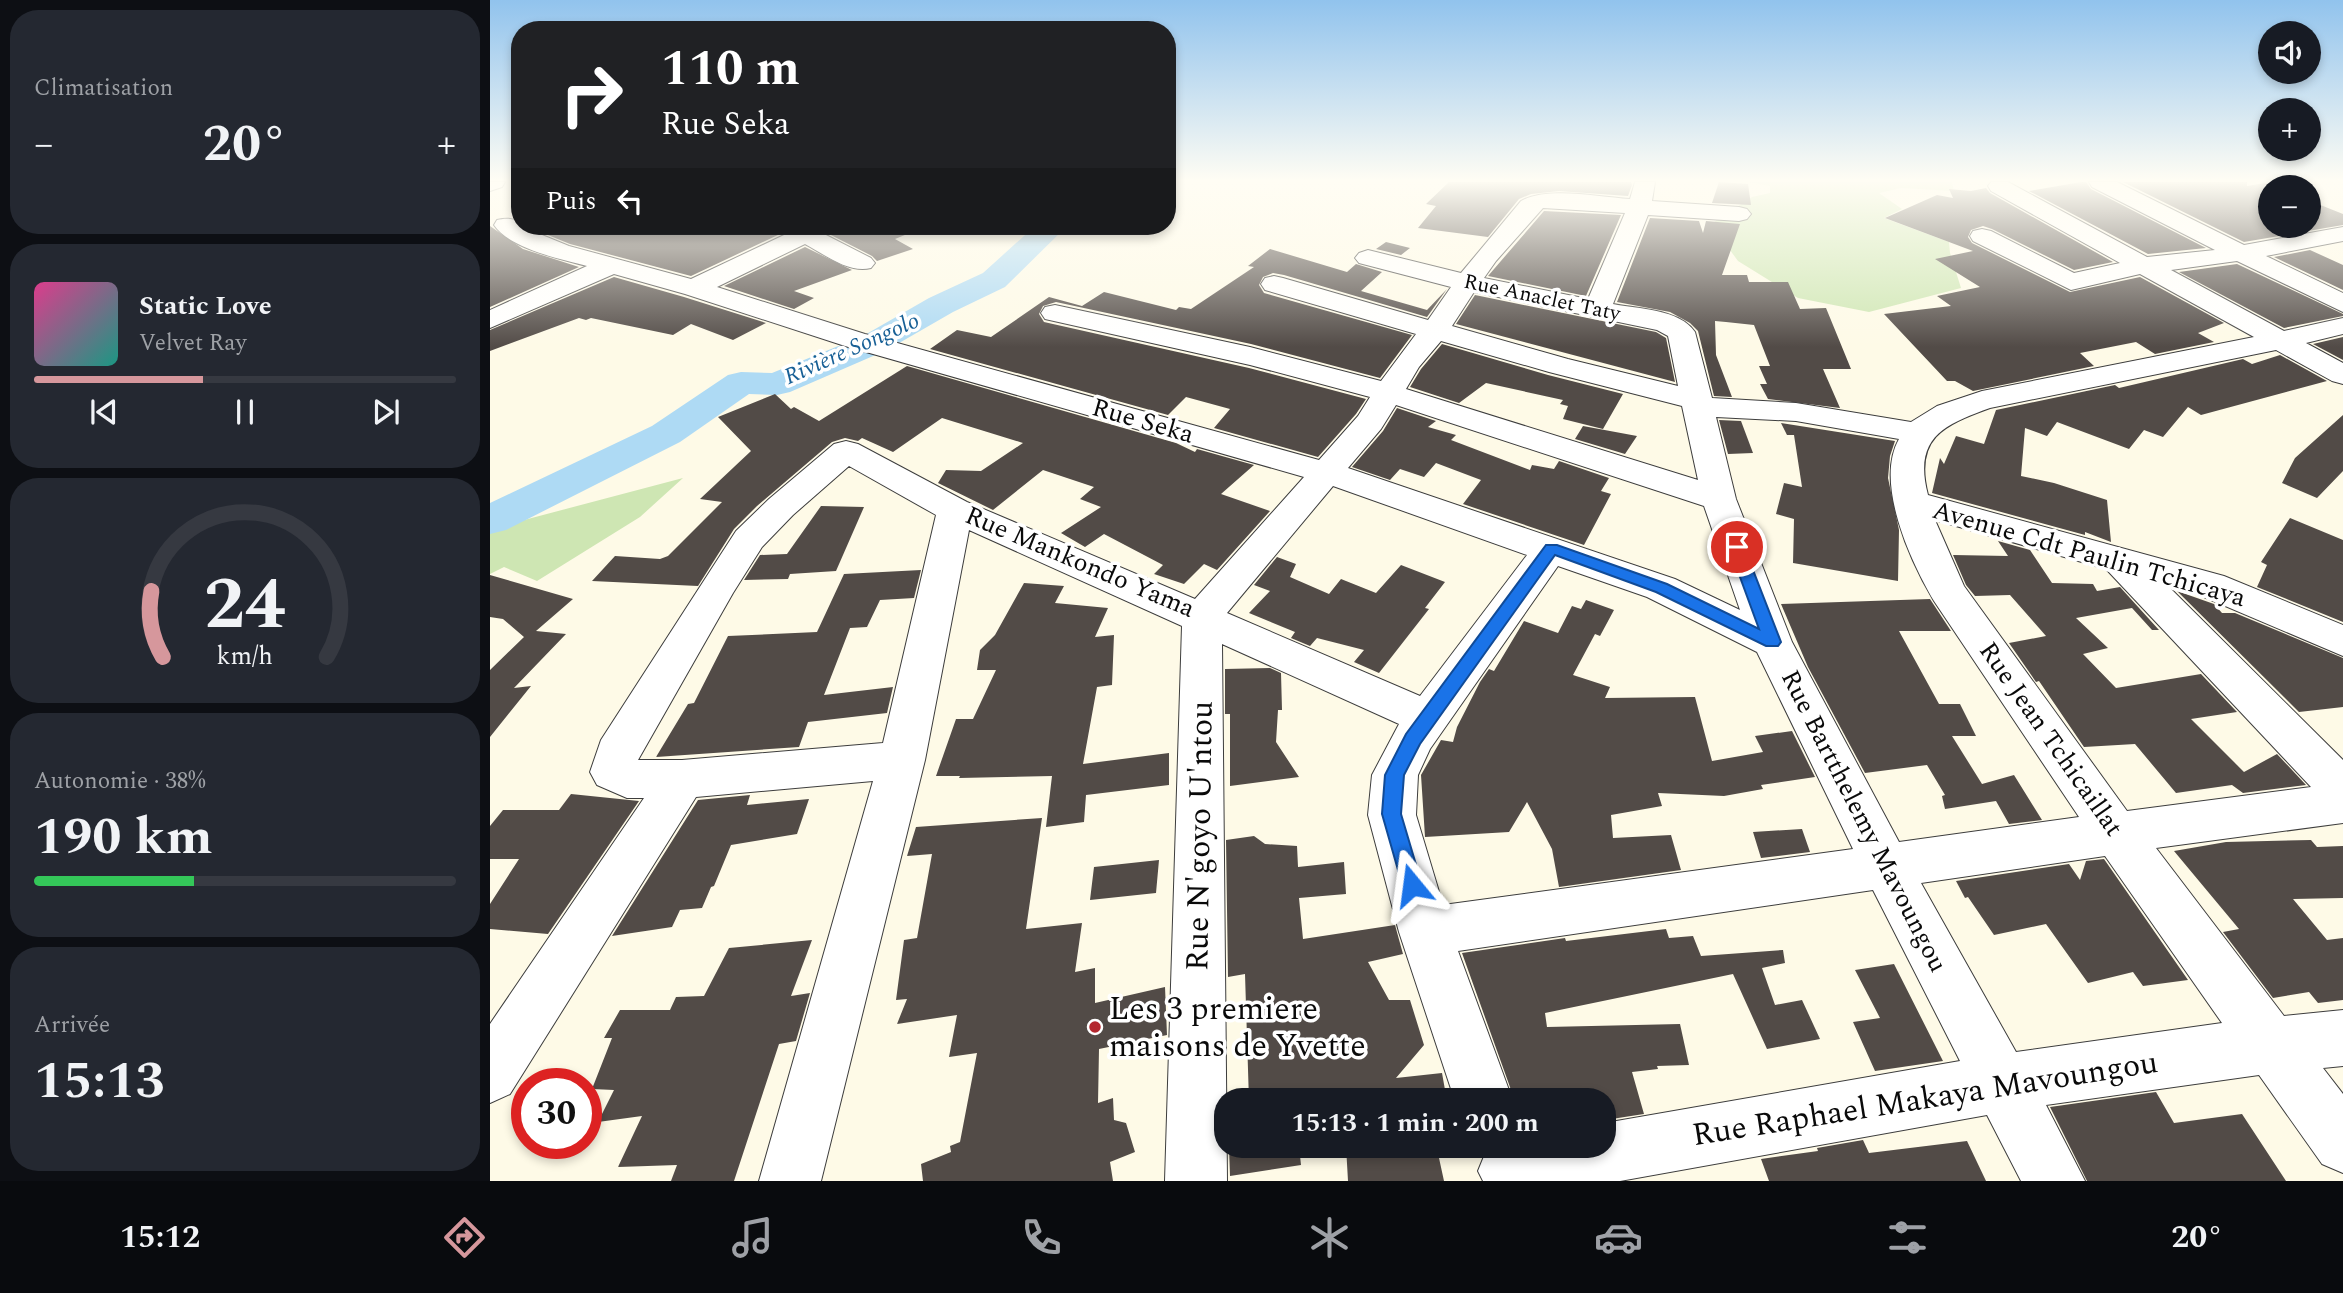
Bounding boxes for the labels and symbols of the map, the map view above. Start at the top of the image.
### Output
street label: Rue Anaclet Taty [1461,266,1624,330]
water label: Rivière Songolo [779,303,925,395]
street label: Rue Seka [1087,387,1199,455]
street label: Avenue Cdt Paulin Tchicaya [1928,490,2251,618]
street label: Rue Mankondo Yama [959,495,1201,629]
pin [1707,517,1767,577]
street label: Rue Jean Tchicaillat [1969,633,2133,845]
street label: Rue Bartthelemy Mavoungou [1770,663,1958,979]
street label: Rue N'goyo U'ntou [1173,700,1227,972]
position arrow [1375,848,1449,922]
place label: Les 3 premiere maisons de Yvette [1109,985,1366,1071]
marker: Les 3 premiere maisons de Yvette [1087,1019,1103,1035]
street label: Rue Raphael Makaya Mavoungou [1689,1038,2161,1160]
speed limit sign: 30 [511,1068,602,1159]

